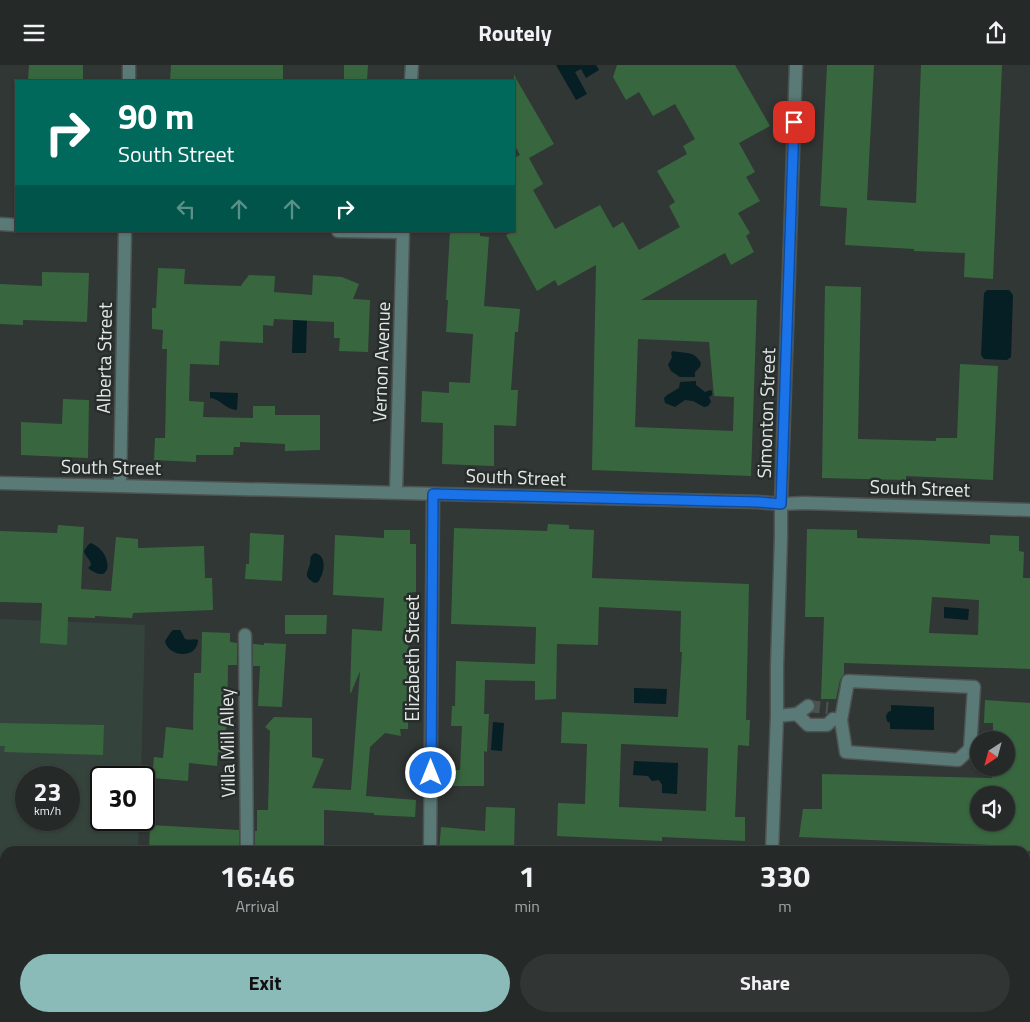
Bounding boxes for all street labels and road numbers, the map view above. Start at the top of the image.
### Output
street label: Vernon Avenue [364,301,397,423]
street label: Alberta Street [88,302,119,414]
street label: Simonton Street [749,347,782,479]
street label: South Street [61,451,162,482]
street label: South Street [465,460,567,493]
street label: South Street [869,471,971,504]
street label: Elizabeth Street [397,594,426,721]
street label: Villa Mill Alley [211,688,242,798]

